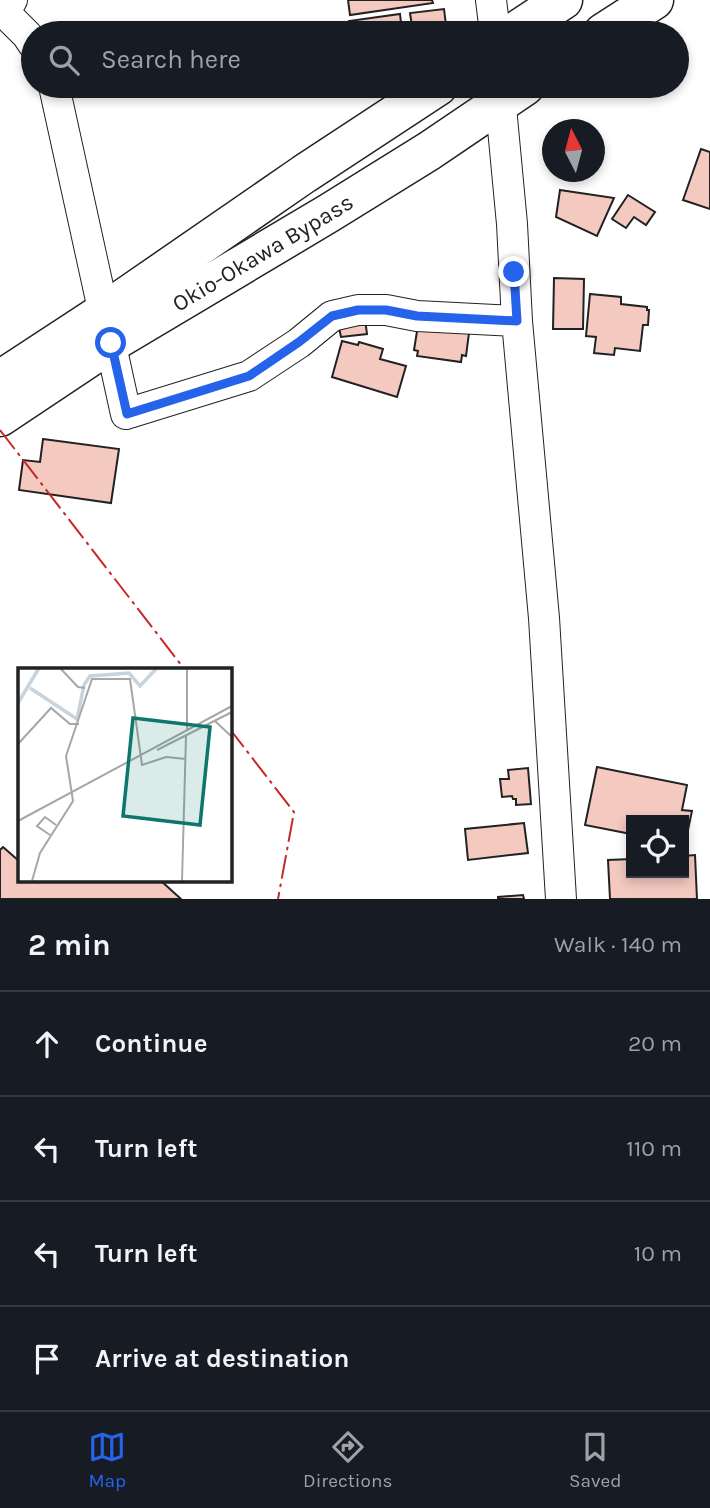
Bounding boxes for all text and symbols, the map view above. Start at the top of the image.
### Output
search box [21,21,689,98]
icon: search [45,41,83,79]
text: Search here [101,44,241,75]
north arrow [542,119,605,182]
street label: Okio-Okawa Bypass [167,188,358,317]
route end [498,256,529,287]
route start [95,327,126,358]
inset map [18,668,231,881]
map controls [626,815,689,878]
button: locate [626,815,689,878]
text: 2 min [28,927,111,963]
text: Walk · 140 m [554,931,682,958]
icon: ahead [28,1025,66,1063]
text: Continue [95,1028,207,1059]
text: 20 m [628,1030,682,1057]
icon: left [28,1130,66,1168]
text: Turn left [95,1133,197,1164]
text: 110 m [626,1135,682,1162]
icon: left [28,1235,66,1273]
text: Turn left [95,1238,197,1269]
text: 10 m [634,1240,682,1267]
icon: arrive [28,1340,66,1378]
text: Arrive at destination [95,1343,349,1374]
tab: Map [88,1428,126,1492]
tab: Directions [303,1428,392,1492]
tab: Saved [569,1428,622,1492]

